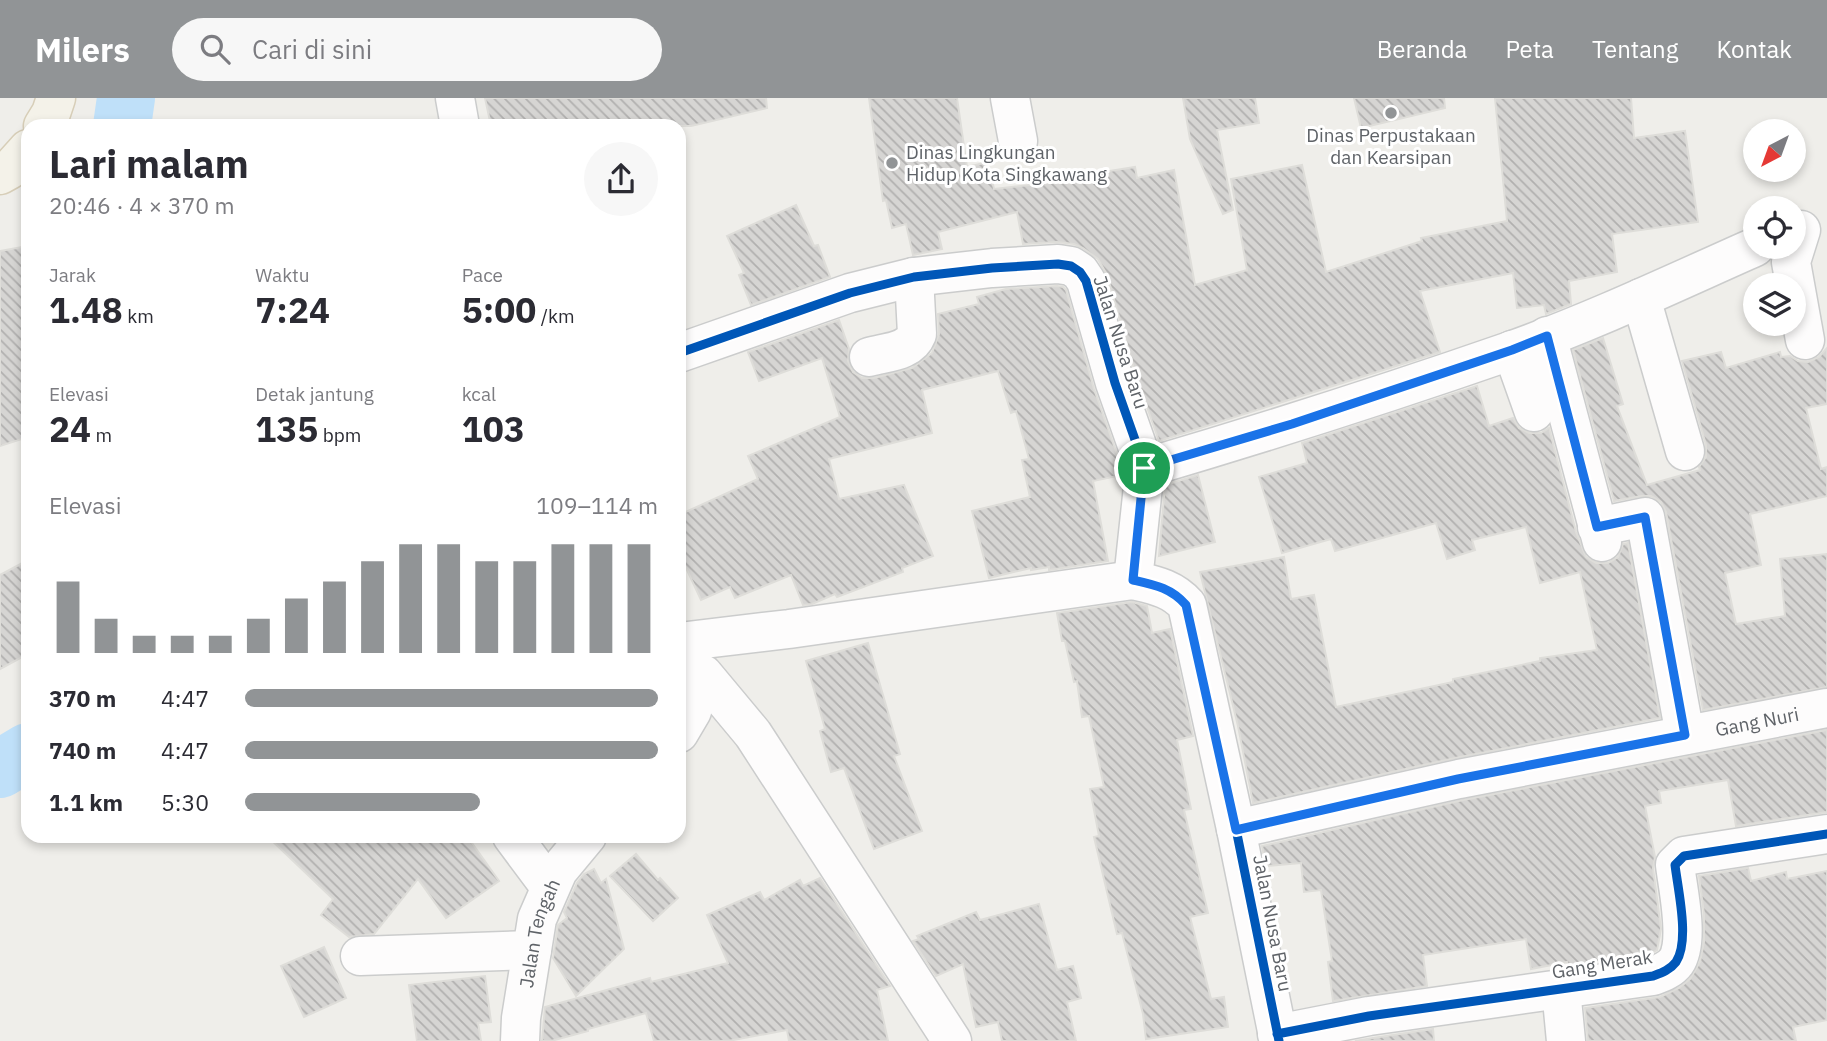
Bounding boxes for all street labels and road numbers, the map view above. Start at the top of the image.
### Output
street label: Jalan Nusa Baru [1088,272,1154,412]
street label: Gang Nuri [1713,702,1801,741]
street label: Jalan Nusa Baru [1248,853,1298,993]
street label: Jalan Tengah [514,875,565,989]
street label: Gang Merak [1550,944,1654,984]

